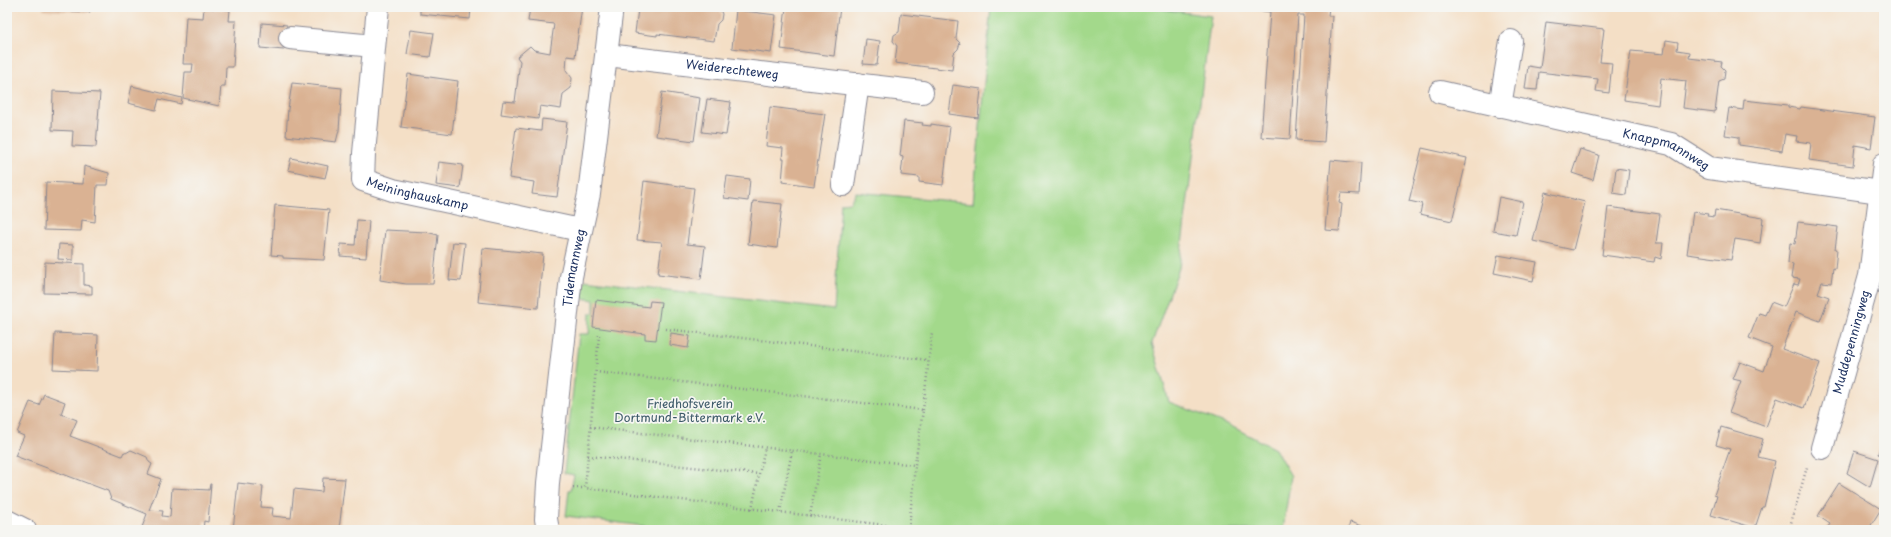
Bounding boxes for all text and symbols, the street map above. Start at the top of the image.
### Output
street label: Weiderechteweg [685,54,780,83]
street label: Knappmannweg [1621,123,1713,174]
street label: Meininghauskamp [364,172,470,214]
street label: Tidemannweg [558,227,589,308]
street label: Muddepenningweg [1828,288,1874,396]
park label: Friedhofsverein Dortmund-Bittermark e.V. [614,394,766,426]

